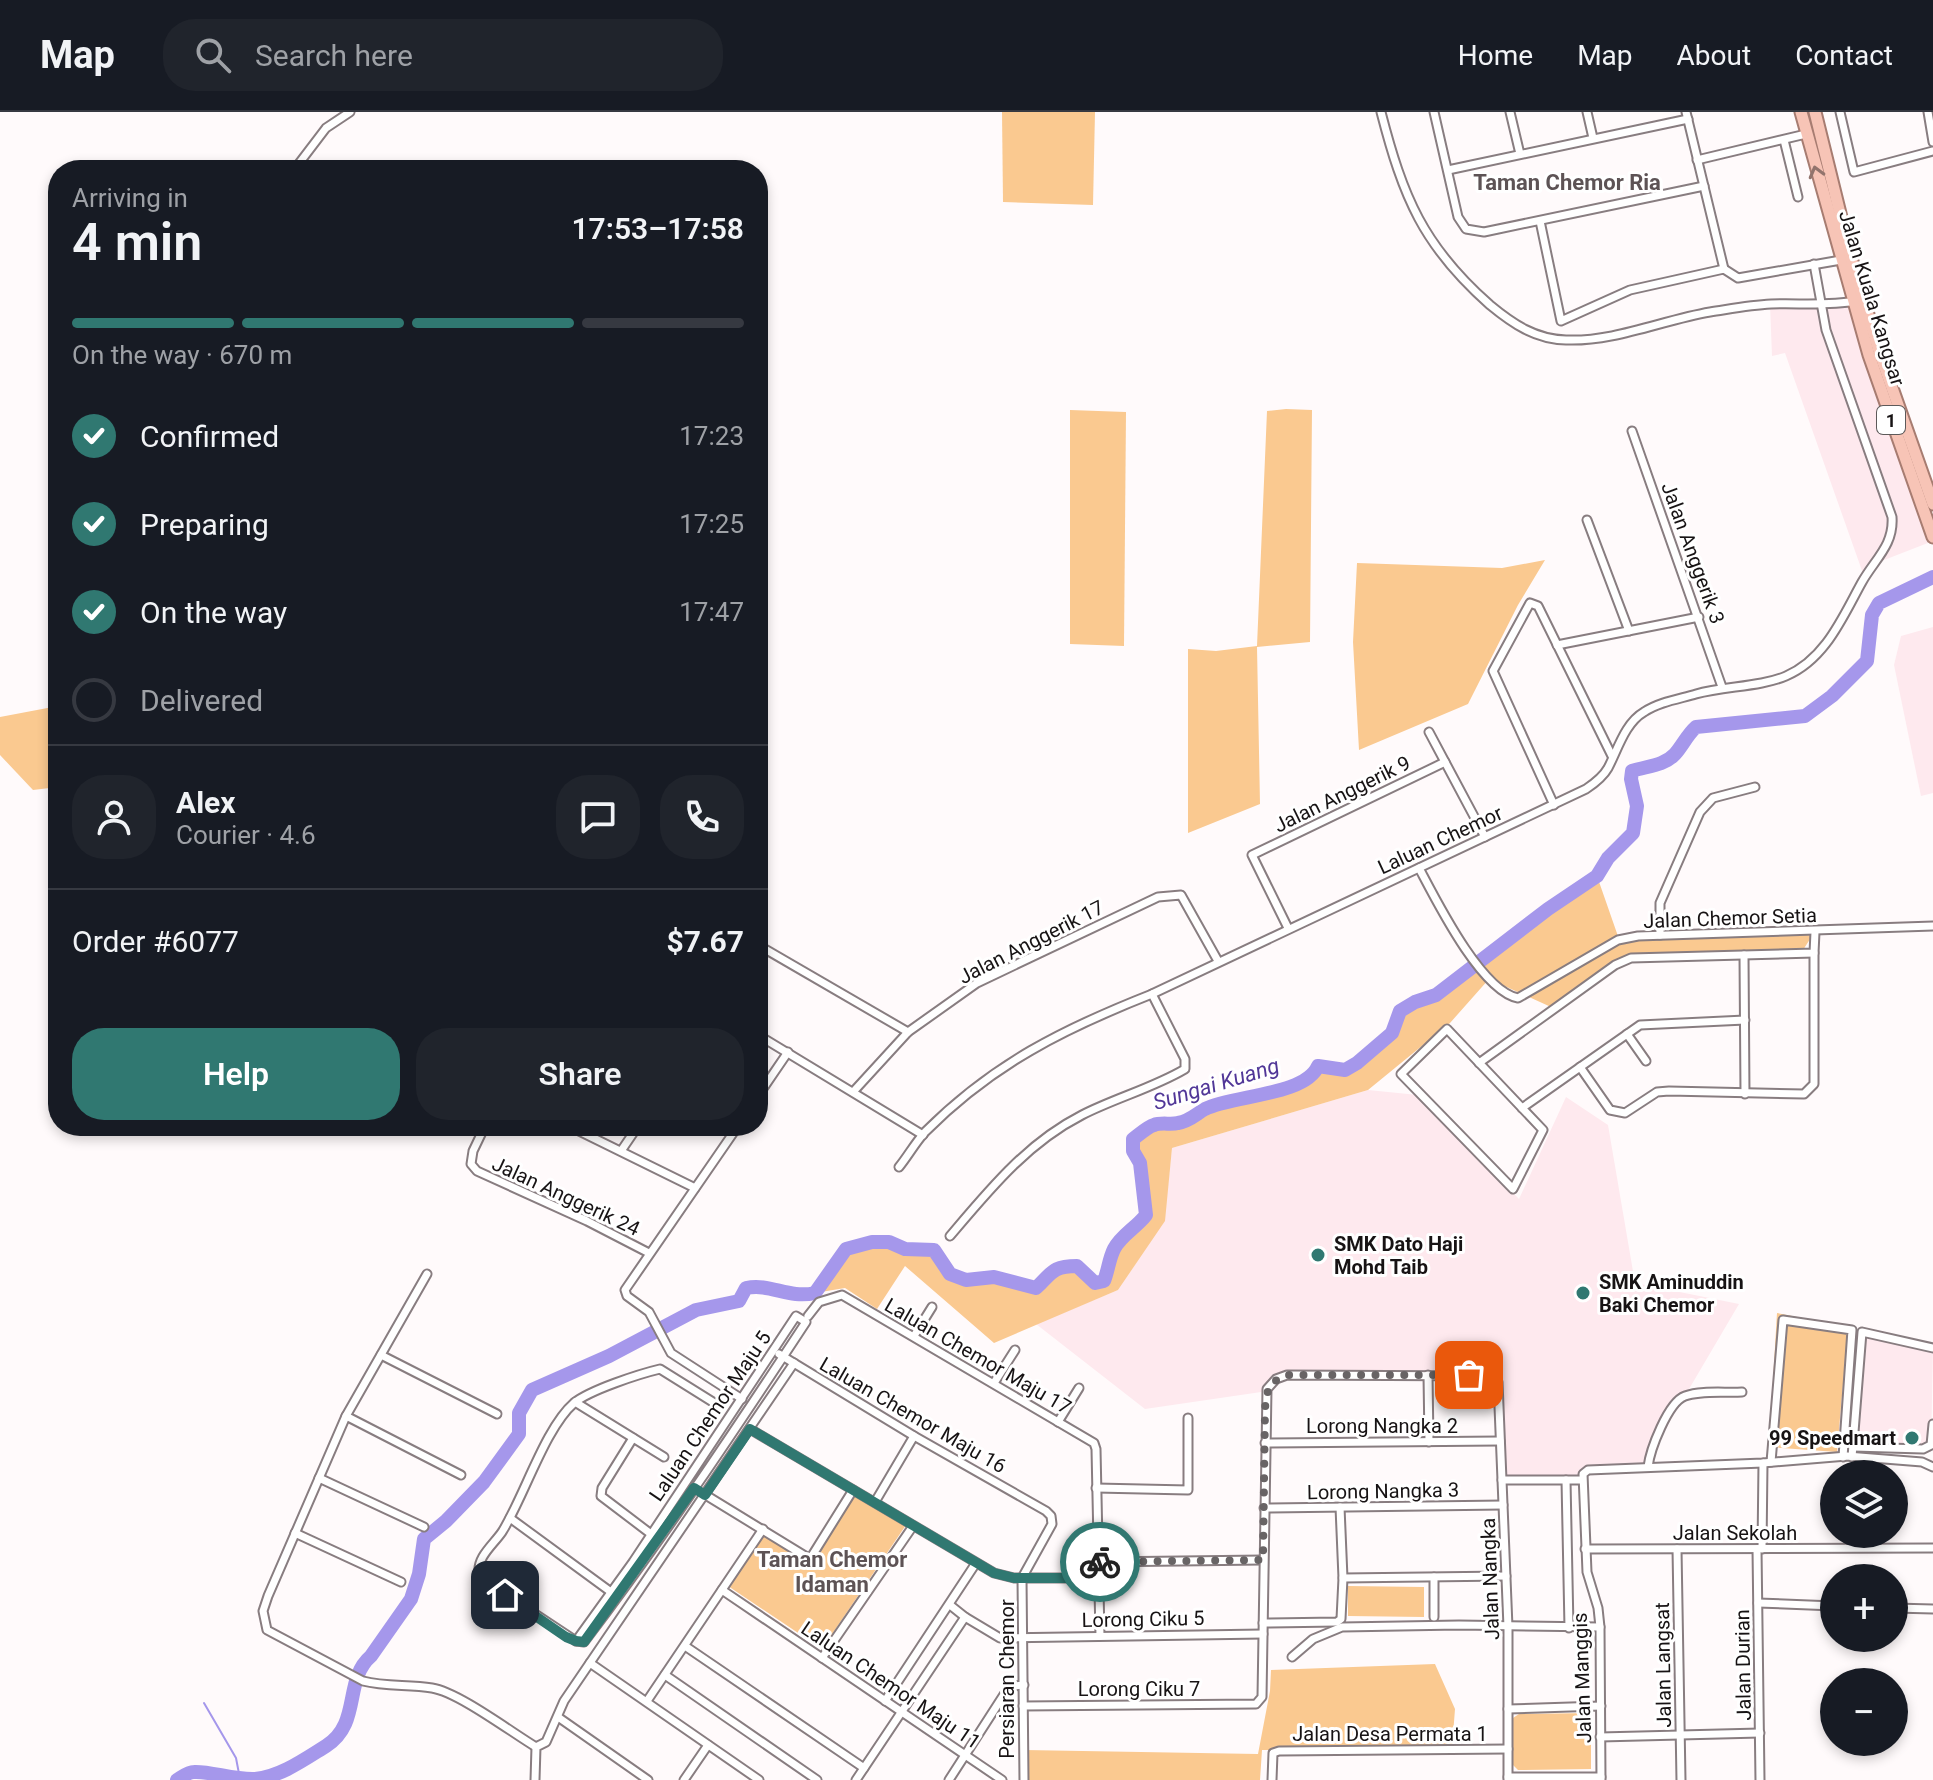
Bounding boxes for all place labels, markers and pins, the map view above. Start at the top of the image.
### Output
place label: SMK Dato Haji Mohd Taib [1334,1232,1463,1279]
marker: SMK Dato Haji Mohd Taib [1309,1246,1327,1264]
place label: SMK Aminuddin Baki Chemor [1599,1270,1744,1317]
marker: SMK Aminuddin Baki Chemor [1574,1284,1592,1302]
pin [1435,1341,1503,1409]
place label: 99 Speedmart [1769,1426,1896,1450]
marker: 99 Speedmart [1903,1429,1921,1447]
pin [471,1561,539,1629]

